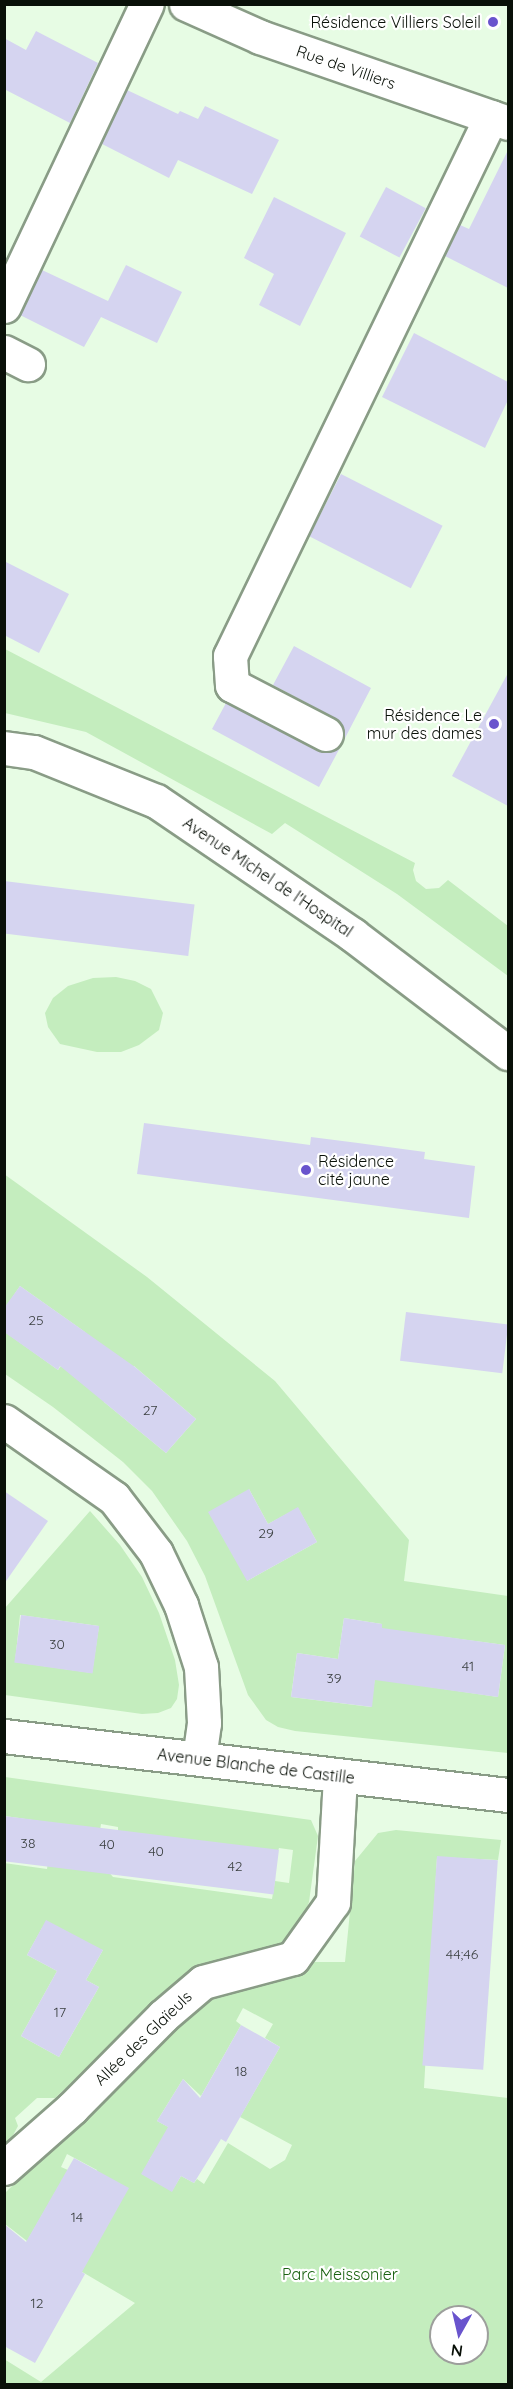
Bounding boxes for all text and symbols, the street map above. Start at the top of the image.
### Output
place label: Résidence Villiers Soleil [310,12,481,32]
marker: Résidence Villiers Soleil [486,15,500,29]
street label: Rue de Villiers [294,41,398,93]
place label: Résidence Le mur des dames [367,705,482,743]
marker: Résidence Le mur des dames [487,717,501,731]
street label: Avenue Michel de l'Hospital [179,813,357,941]
place label: Résidence cité jaune [318,1151,394,1189]
marker: Résidence cité jaune [299,1163,313,1177]
house number: 25 [28,1312,44,1328]
house number: 27 [143,1402,157,1418]
house number: 29 [258,1525,274,1541]
house number: 30 [49,1636,65,1652]
house number: 41 [462,1658,474,1674]
house number: 39 [326,1670,342,1686]
street label: Avenue Blanche de Castille [156,1744,356,1788]
house number: 38 [21,1835,35,1851]
house number: 40 [99,1836,115,1852]
house number: 40 [148,1843,164,1859]
house number: 42 [227,1858,243,1874]
house number: 44;46 [446,1946,478,1962]
street label: Allée des Glaïeuls [90,1987,196,2089]
house number: 17 [54,2004,66,2020]
house number: 18 [235,2063,247,2079]
house number: 14 [71,2209,83,2225]
park label: Parc Meissonier [282,2264,398,2284]
house number: 12 [31,2295,43,2311]
north arrow [429,2305,489,2365]
text: N [450,2340,464,2362]

